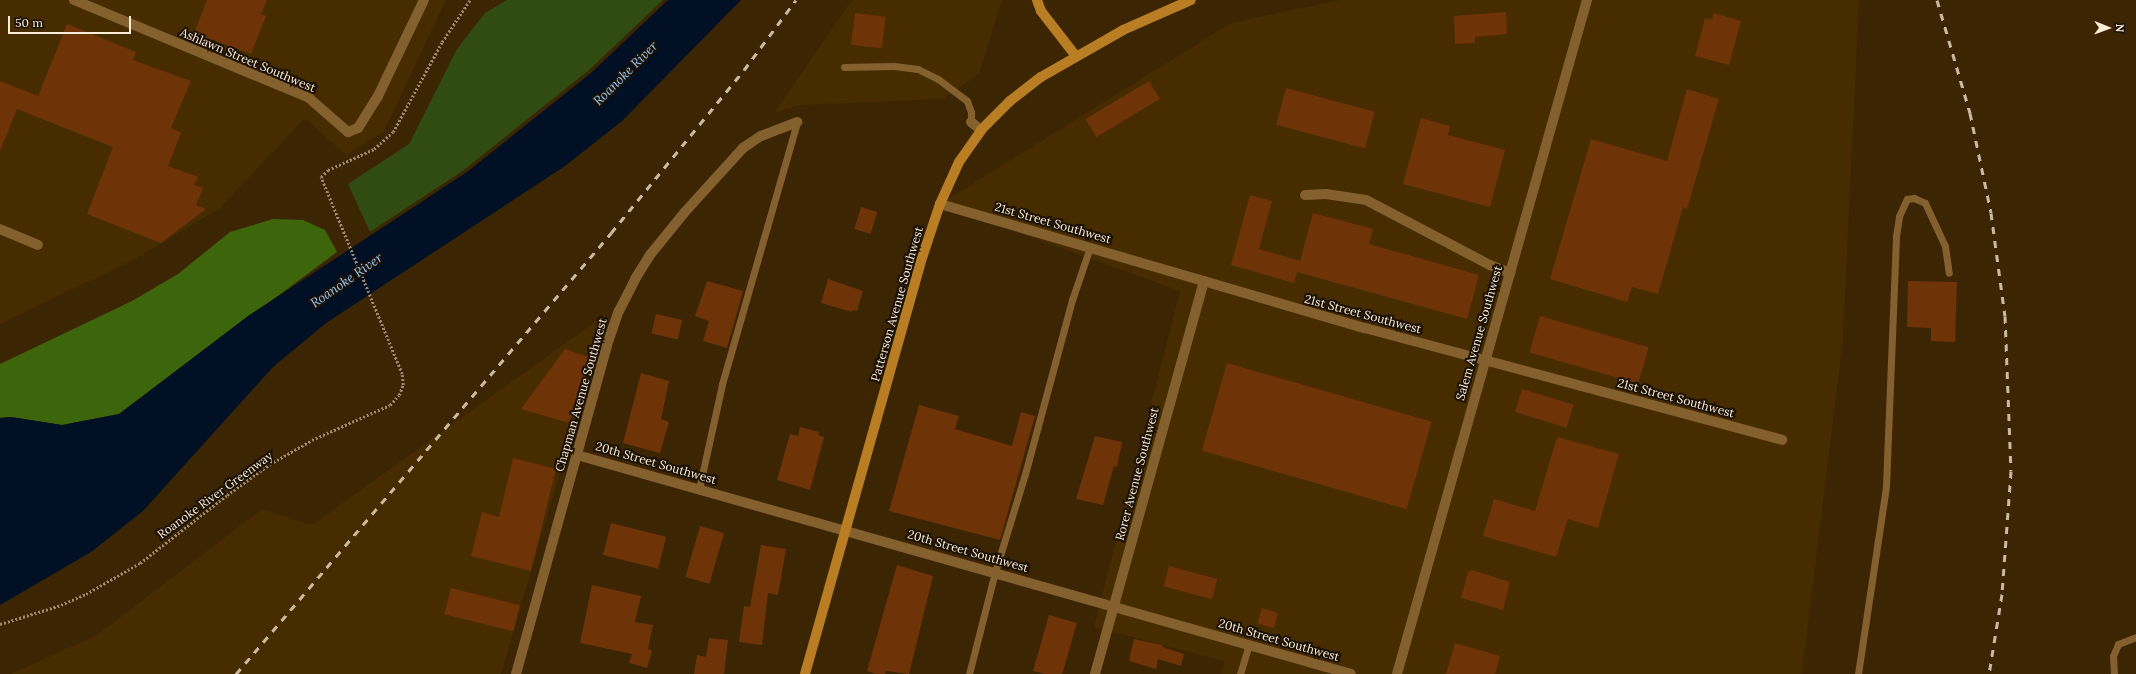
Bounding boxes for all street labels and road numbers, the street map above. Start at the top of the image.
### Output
street label: Ashlawn Street Southwest [178,25,318,95]
street label: 21st Street Southwest [993,200,1113,246]
street label: Patterson Avenue Southwest [868,225,926,383]
street label: Salem Avenue Southwest [1453,264,1505,402]
street label: 21st Street Southwest [1303,291,1423,337]
street label: Chapman Avenue Southwest [552,317,610,473]
street label: 21st Street Southwest [1616,375,1736,421]
street label: Rorer Avenue Southwest [1112,406,1162,542]
street label: 20th Street Southwest [594,439,718,487]
street label: Roanoke River Greenway [155,448,275,542]
street label: 20th Street Southwest [906,527,1030,575]
street label: 20th Street Southwest [1217,616,1341,664]

